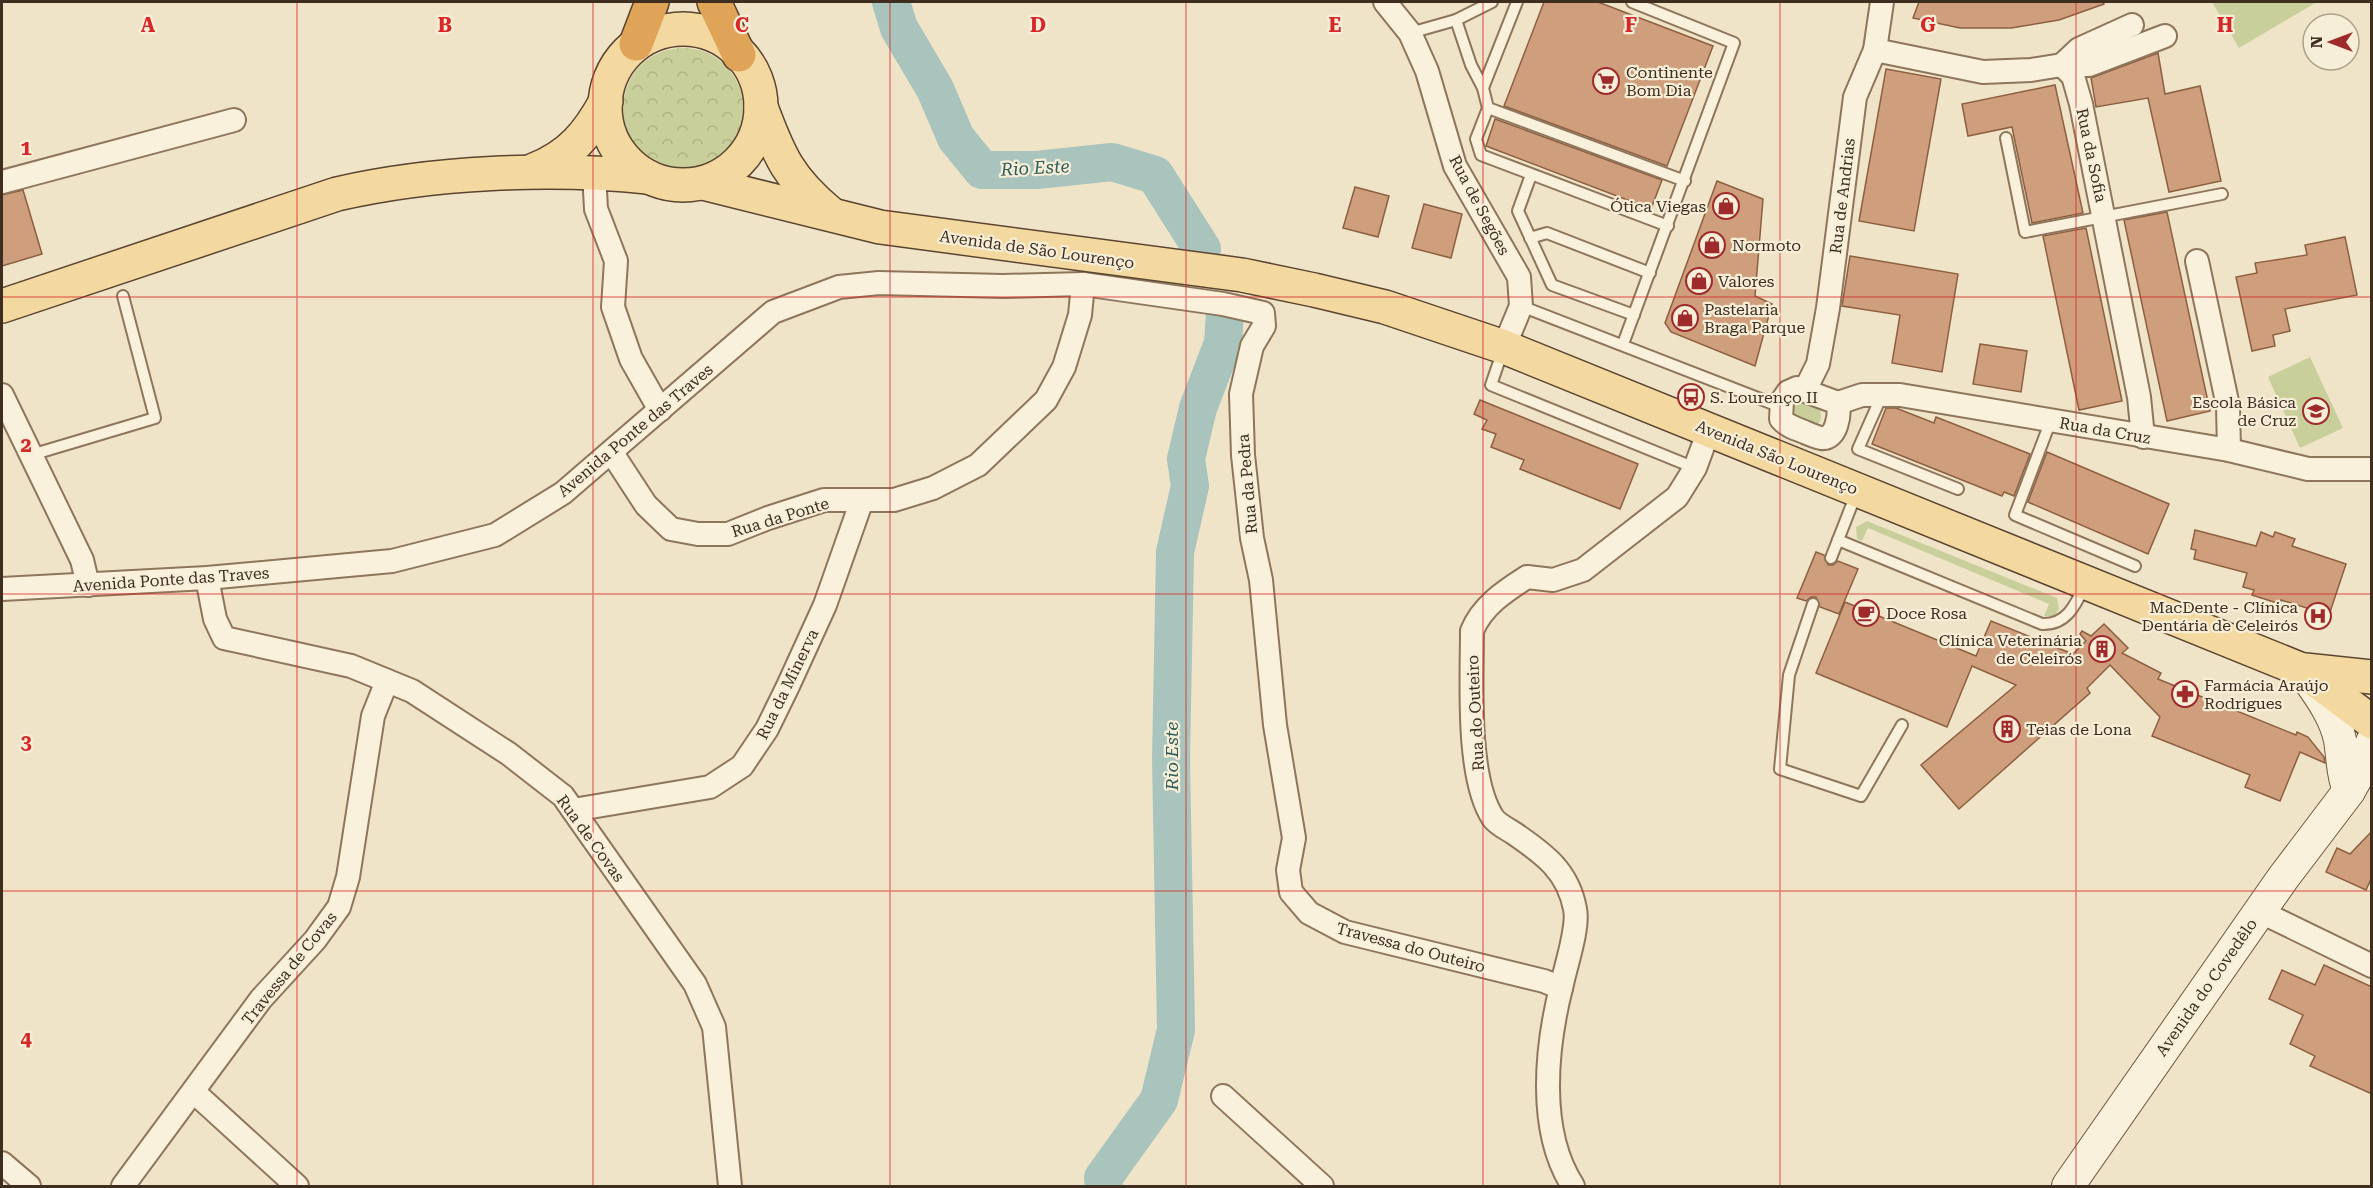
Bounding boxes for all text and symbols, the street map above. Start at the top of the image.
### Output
north arrow [2301,12,2361,72]
text: A [141,13,156,37]
text: B [438,13,452,37]
text: C [735,13,749,37]
text: D [1030,13,1046,37]
text: E [1329,13,1342,37]
text: F [1625,13,1637,37]
text: G [1920,13,1936,37]
text: H [2217,13,2233,37]
text: N [2307,36,2326,48]
place label: Continente Bom Dia [1626,63,1713,100]
supermarket icon: Continente Bom Dia [1591,66,1621,96]
street label: Rua da Sofia [2072,106,2111,204]
text: 1 [20,136,32,160]
street label: Rua de Andrias [1826,137,1859,255]
street label: Rua de Segões [1445,152,1514,259]
water label: Rio Este [999,155,1070,180]
shop icon: Ótica Viegas [1711,191,1741,221]
place label: Ótica Viegas [1610,197,1706,216]
street label: Avenida de São Lourenço [938,226,1136,273]
shop icon: Normoto [1697,230,1727,260]
place label: Normoto [1732,236,1801,255]
shop icon: Valores [1684,266,1714,296]
place label: Valores [1718,272,1775,291]
place label: Pastelaria Braga Parque [1704,300,1805,337]
shop icon: Pastelaria Braga Parque [1670,303,1700,333]
street label: Avenida Ponte das Traves [554,360,717,501]
bus stop icon: S. Lourenço II [1676,382,1706,412]
place label: S. Lourenço II [1710,388,1818,407]
place label: Escola Básica de Cruz [2192,393,2296,430]
school or university icon: Escola Básica de Cruz [2301,396,2331,426]
street label: Rua da Cruz [2058,413,2152,448]
street label: Avenida São Lourenço [1693,416,1861,499]
text: 2 [20,433,32,457]
street label: Rua da Pedra [1234,433,1261,535]
street label: Rua da Ponte [729,494,831,541]
street label: Avenida Ponte das Traves [72,563,270,596]
cafe icon: Doce Rosa [1851,598,1881,628]
place label: MacDente - Clínica Dentária de Celeirós [2142,598,2298,635]
hospital icon: MacDente - Clínica Dentária de Celeirós [2303,601,2333,631]
place label: Doce Rosa [1886,604,1967,623]
street label: Rua da Minerva [753,626,823,743]
place label: Clínica Veterinária de Celeirós [1939,631,2082,668]
building icon: Clínica Veterinária de Celeirós [2087,634,2117,664]
street label: Rua do Outeiro [1463,654,1488,772]
place label: Farmácia Araújo Rodrigues [2204,676,2329,713]
pharmacy icon: Farmácia Araújo Rodrigues [2170,679,2200,709]
building icon: Teias de Lona [1992,714,2022,744]
place label: Teias de Lona [2026,720,2132,739]
water label: Rio Este [1161,722,1182,791]
text: 3 [20,730,32,754]
street label: Rua de Covas [553,791,629,886]
street label: Travessa de Covas [238,908,341,1029]
street label: Avenida do Covedêlo [2152,915,2261,1060]
street label: Travessa do Outeiro [1334,918,1488,977]
text: 4 [20,1027,32,1051]

